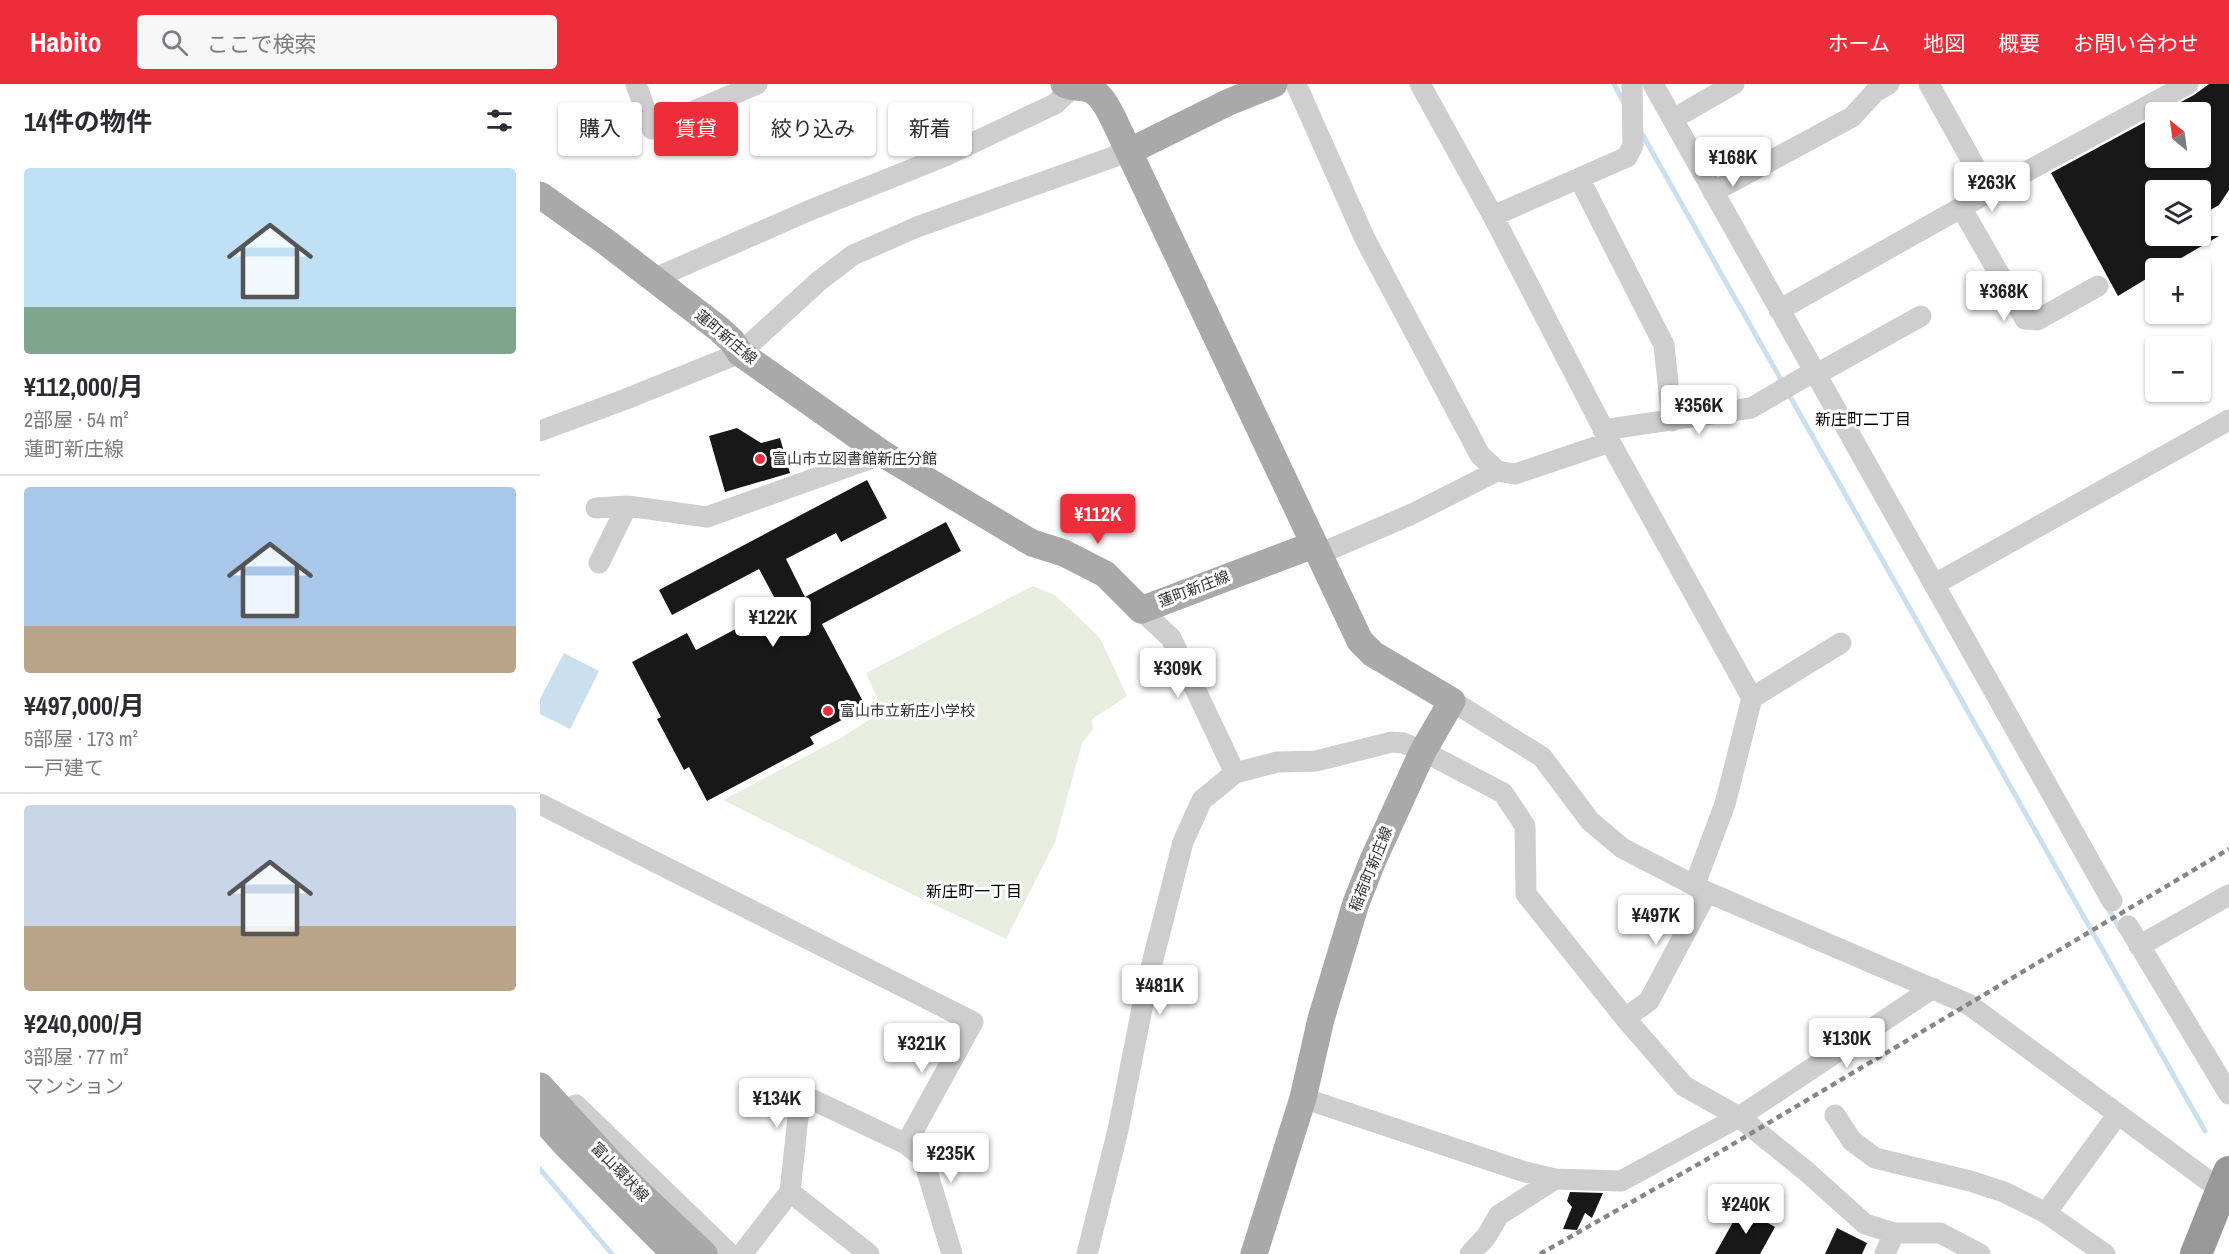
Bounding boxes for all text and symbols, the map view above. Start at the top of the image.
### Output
search box [137,15,557,69]
text: Habito [30,23,101,61]
icon: search [158,26,191,59]
text: ここで検索 [206,29,316,59]
text: ホーム [1828,29,1890,58]
text: 地図 [1923,29,1965,58]
text: 概要 [1998,29,2040,58]
text: お問い合わせ [2073,29,2199,58]
chip: 購入 [558,102,642,156]
chip: 賃貸 [654,102,738,156]
chip: 絞り込み [750,102,876,156]
chip: 新着 [888,102,972,156]
north arrow [2145,102,2211,168]
map controls [2145,102,2211,402]
text: 14件の物件 [24,104,152,139]
icon: filters [483,104,516,137]
pin: ¥168K [1691,137,1775,188]
text: ¥168K [1709,143,1757,170]
pin: ¥263K [1950,162,2034,213]
text: ¥263K [1968,168,2016,195]
button: layers [2145,180,2211,246]
icon: home [216,207,324,315]
button: + [2145,258,2211,324]
pin: ¥368K [1962,271,2046,322]
text: ¥368K [1980,277,2028,304]
street label: 蓮町新庄線 [691,304,762,369]
button: − [2145,336,2211,402]
text: ¥112,000/月 [24,369,144,404]
pin: ¥356K [1657,385,1741,436]
text: ¥356K [1675,391,1723,418]
text: 2部屋 · 54 m² [24,406,129,433]
district label: 新庄町二丁目 [1815,408,1911,430]
text: 蓮町新庄線 [24,435,124,462]
place label: 富山市立図書館新庄分館 [772,448,937,469]
marker: 富山市立図書館新庄分館 [753,452,767,466]
pin: ¥112K [1056,494,1140,545]
text: ¥112K [1074,500,1122,527]
icon: home [216,526,324,634]
street label: 蓮町新庄線 [1155,565,1233,612]
pin: ¥122K [731,597,815,648]
text: ¥122K [749,603,797,630]
pin: ¥309K [1136,648,1220,699]
text: ¥309K [1154,654,1202,681]
text: ¥497,000/月 [24,688,145,723]
place label: 富山市立新庄小学校 [840,700,975,721]
marker: 富山市立新庄小学校 [821,704,835,718]
text: 5部屋 · 173 m² [24,725,138,752]
text: 一戸建て [24,754,104,781]
street label: 稲荷町新庄線 [1344,823,1397,914]
icon: home [216,844,324,952]
district label: 新庄町一丁目 [926,880,1022,902]
pin: ¥497K [1614,895,1698,946]
text: ¥497K [1632,901,1680,928]
pin: ¥481K [1118,965,1202,1016]
text: ¥481K [1136,971,1184,998]
text: ¥240,000/月 [24,1006,145,1041]
pin: ¥130K [1805,1018,1889,1069]
pin: ¥321K [880,1023,964,1074]
text: ¥130K [1823,1024,1871,1051]
text: ¥321K [898,1029,946,1056]
text: 3部屋 · 77 m² [24,1043,129,1070]
text: マンション [24,1072,124,1099]
pin: ¥134K [735,1078,819,1129]
text: ¥134K [753,1084,801,1111]
pin: ¥235K [909,1133,993,1184]
street label: 富山環状線 [587,1137,654,1206]
text: ¥235K [927,1139,975,1166]
pin: ¥240K [1704,1184,1788,1235]
text: ¥240K [1722,1190,1770,1217]

